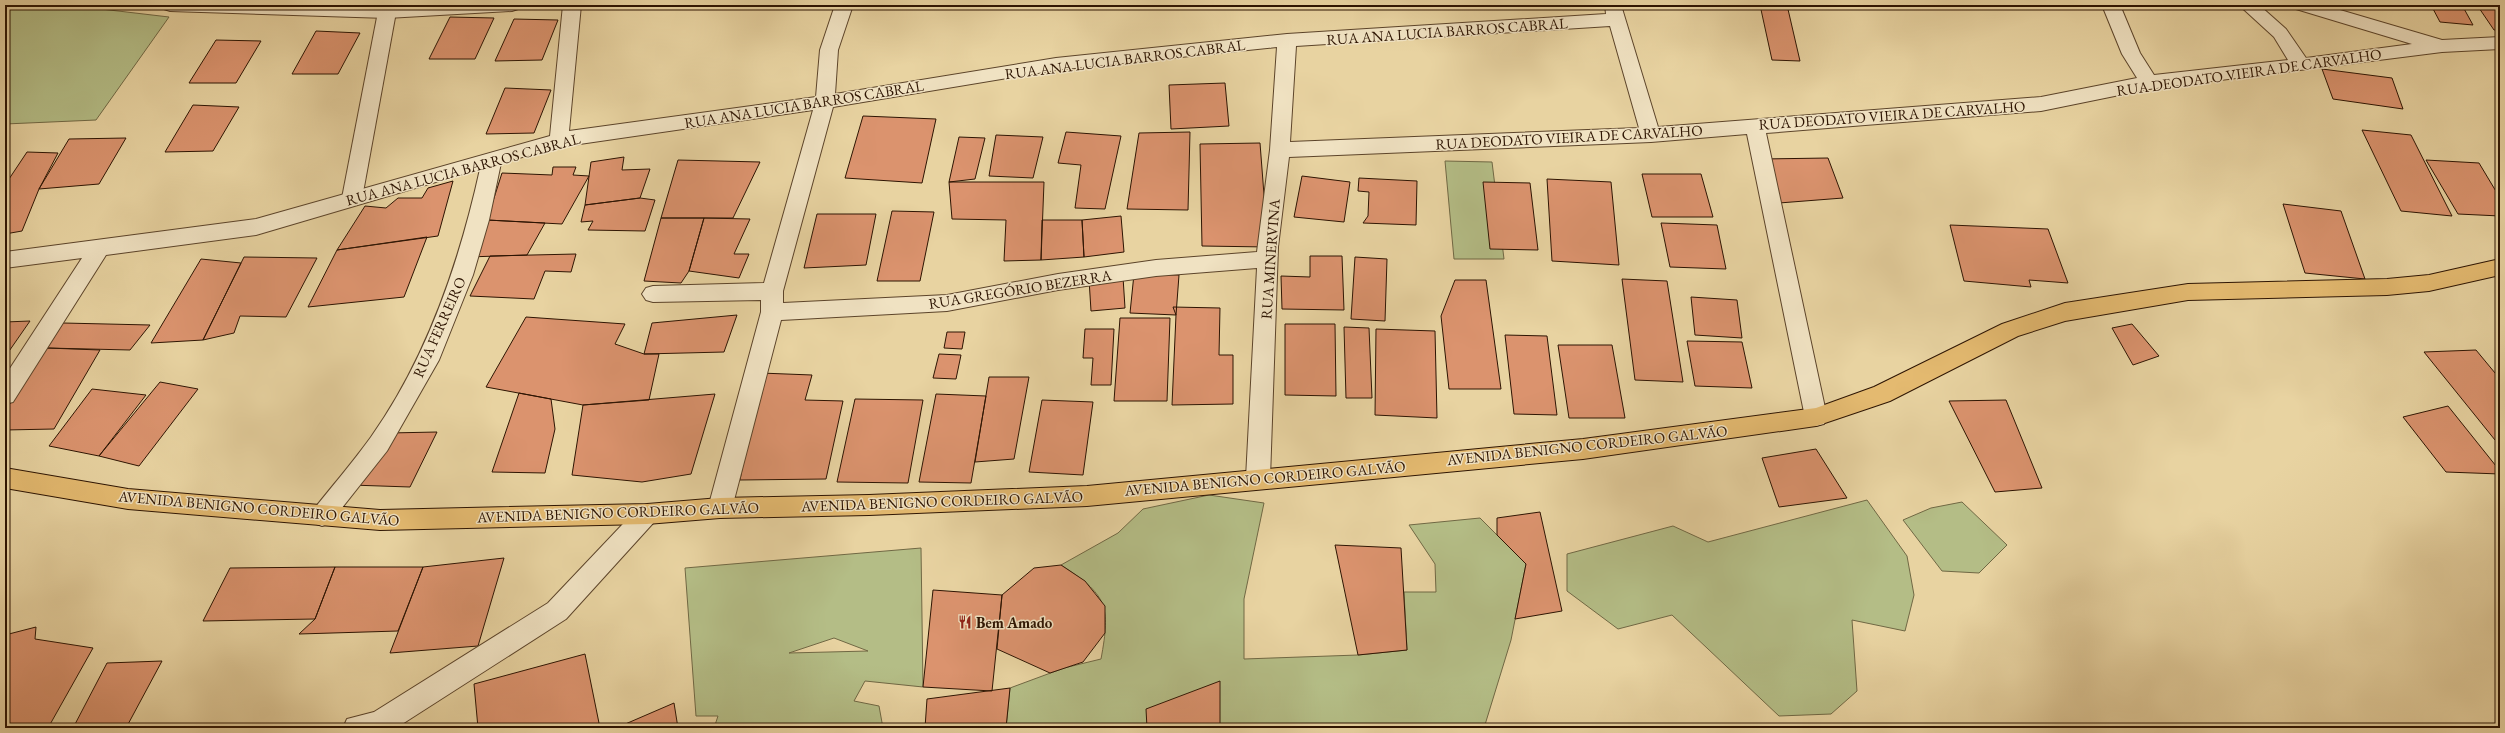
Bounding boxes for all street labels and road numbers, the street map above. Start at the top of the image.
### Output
street label: RUA ANA LUCIA BARROS CABRAL [1326,13,1569,49]
street label: RUA ANA LUCIA BARROS CABRAL [1004,35,1246,83]
street label: RUA DEODATO VIEIRA DE CARVALHO [2115,44,2383,100]
street label: RUA ANA LUCIA BARROS CABRAL [683,76,925,132]
street label: RUA DEODATO VIEIRA DE CARVALHO [1758,96,2026,134]
street label: RUA DEODATO VIEIRA DE CARVALHO [1435,121,1703,153]
street label: RUA ANA LUCIA BARROS CABRAL [344,128,583,209]
street label: RUA MINERVINA [1256,198,1284,320]
street label: RUA GREGÓRIO BEZERRA [927,265,1113,313]
street label: RUA FERREIRO [408,274,470,380]
street label: AVENIDA BENIGNO CORDEIRO GALVÃO [1445,421,1728,469]
street label: AVENIDA BENIGNO CORDEIRO GALVÃO [1123,456,1406,500]
street label: AVENIDA BENIGNO CORDEIRO GALVÃO [117,486,400,530]
street label: AVENIDA BENIGNO CORDEIRO GALVÃO [800,487,1083,515]
street label: AVENIDA BENIGNO CORDEIRO GALVÃO [476,498,759,526]

